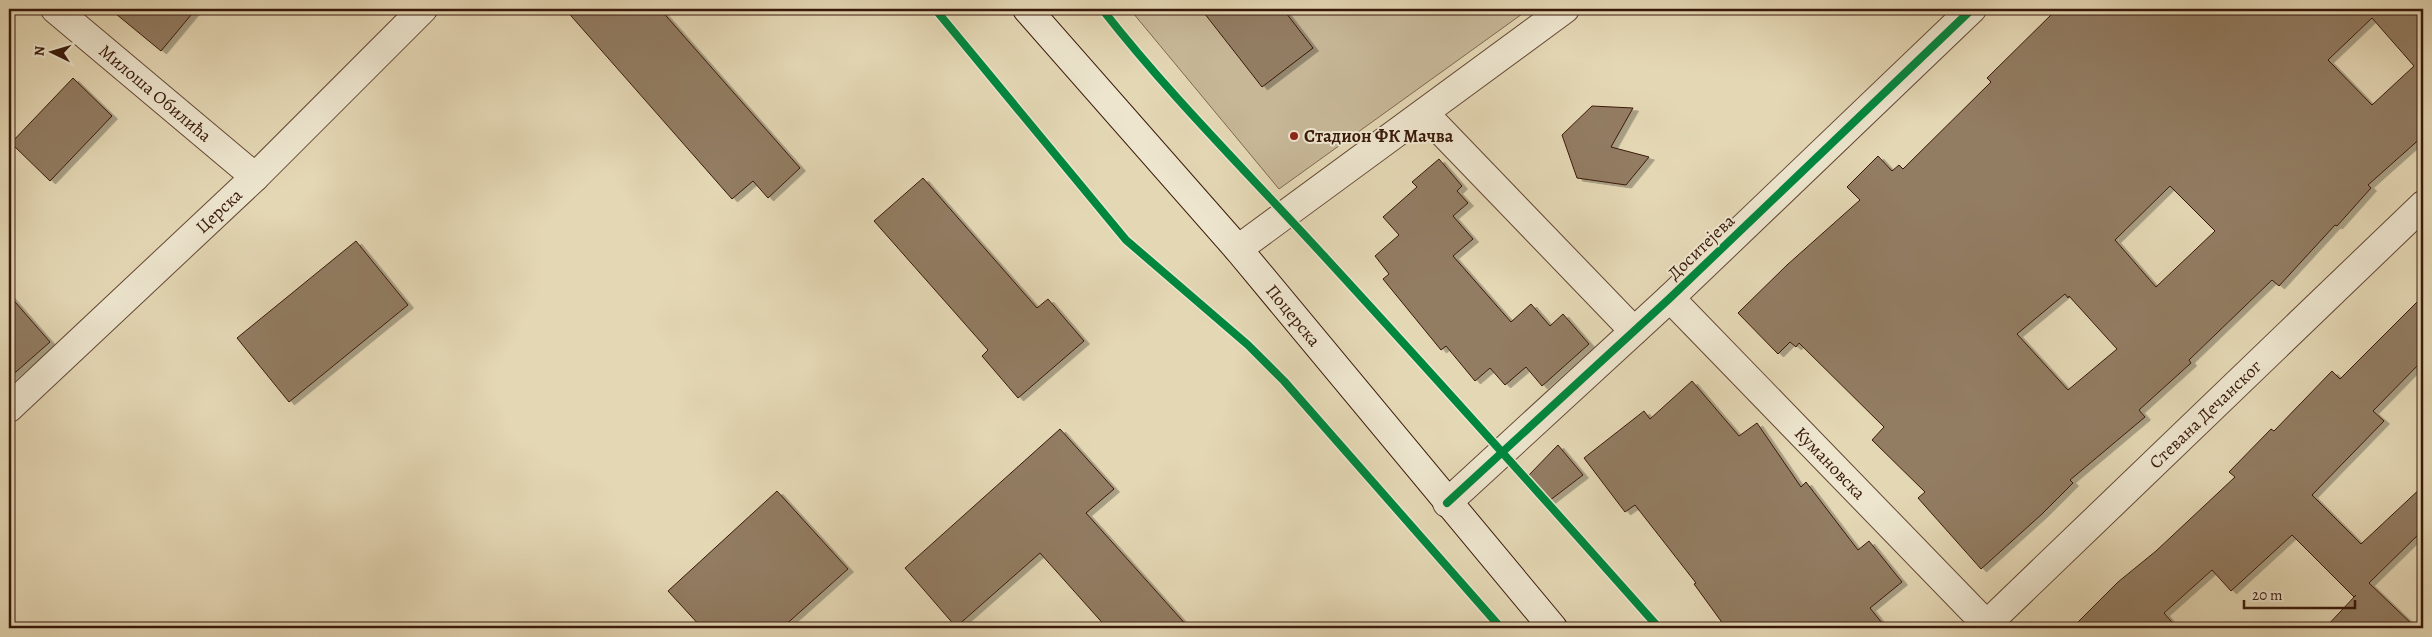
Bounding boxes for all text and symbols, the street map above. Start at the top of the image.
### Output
north arrow [28,28,78,78]
street label: Милоша Обилића [94,39,217,148]
text: N [30,45,49,57]
place label: Стадион ФК Мачва [1304,124,1454,148]
marker: Стадион ФК Мачва [1288,130,1300,142]
street label: Церска [190,183,248,239]
street label: Доситејева [1662,208,1740,285]
street label: Поцерска [1260,279,1327,352]
street label: Стевана Дечанског [2144,354,2267,474]
street label: Кумановска [1789,421,1871,505]
scale bar [2244,577,2356,609]
text: 20 m [2252,585,2283,605]

